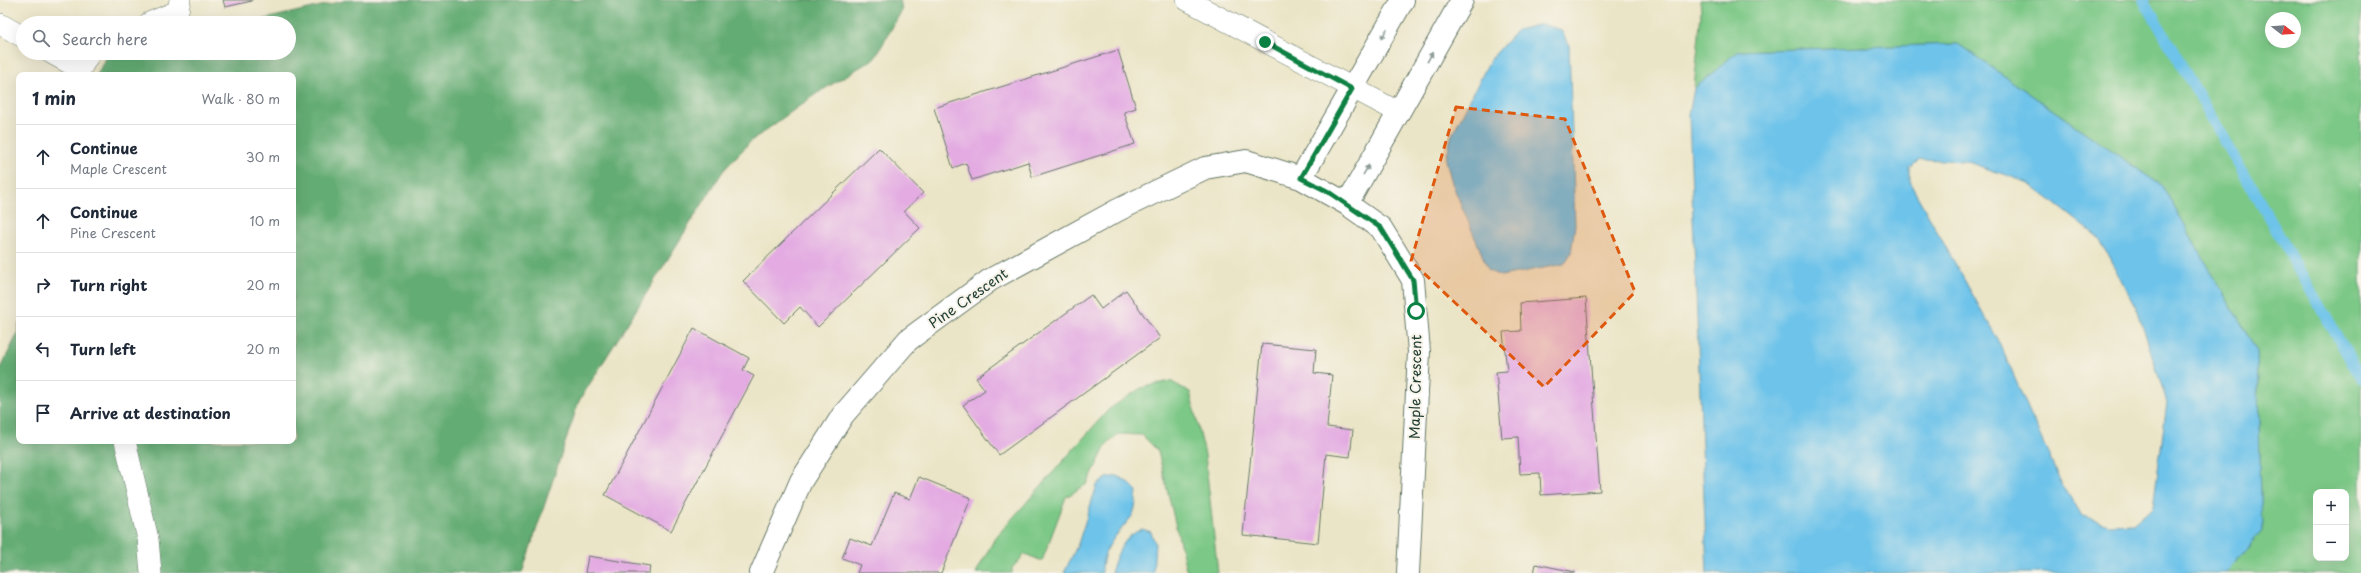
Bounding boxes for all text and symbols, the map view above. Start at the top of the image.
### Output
north arrow [2265,12,2301,48]
search box [16,16,296,60]
icon: search [30,27,52,49]
text: Search here [62,27,148,50]
one-way arrow [1380,28,1387,40]
route end [1256,33,1274,51]
one-way arrow [1427,51,1433,62]
text: 1 min [32,85,76,111]
text: Walk · 80 m [202,89,280,108]
text: Continue [70,136,138,159]
icon: ahead [32,146,54,168]
text: 30 m [246,147,280,166]
text: Maple Crescent [70,159,167,178]
one-way arrow [1363,164,1370,176]
text: Continue [70,200,138,223]
icon: ahead [32,210,54,232]
text: 10 m [250,211,280,230]
text: Pine Crescent [70,223,156,242]
street label: Pine Crescent [924,263,1012,333]
text: Turn right [70,273,147,296]
icon: right [32,274,54,296]
text: 20 m [246,275,280,294]
route start [1407,302,1425,320]
street label: Maple Crescent [1404,334,1426,439]
text: Turn left [70,337,136,360]
icon: left [32,338,54,360]
text: 20 m [246,339,280,358]
text: Arrive at destination [70,401,231,424]
icon: arrive [32,402,54,424]
map controls [2313,489,2349,561]
button: + [2313,489,2349,525]
button: − [2313,525,2349,561]

